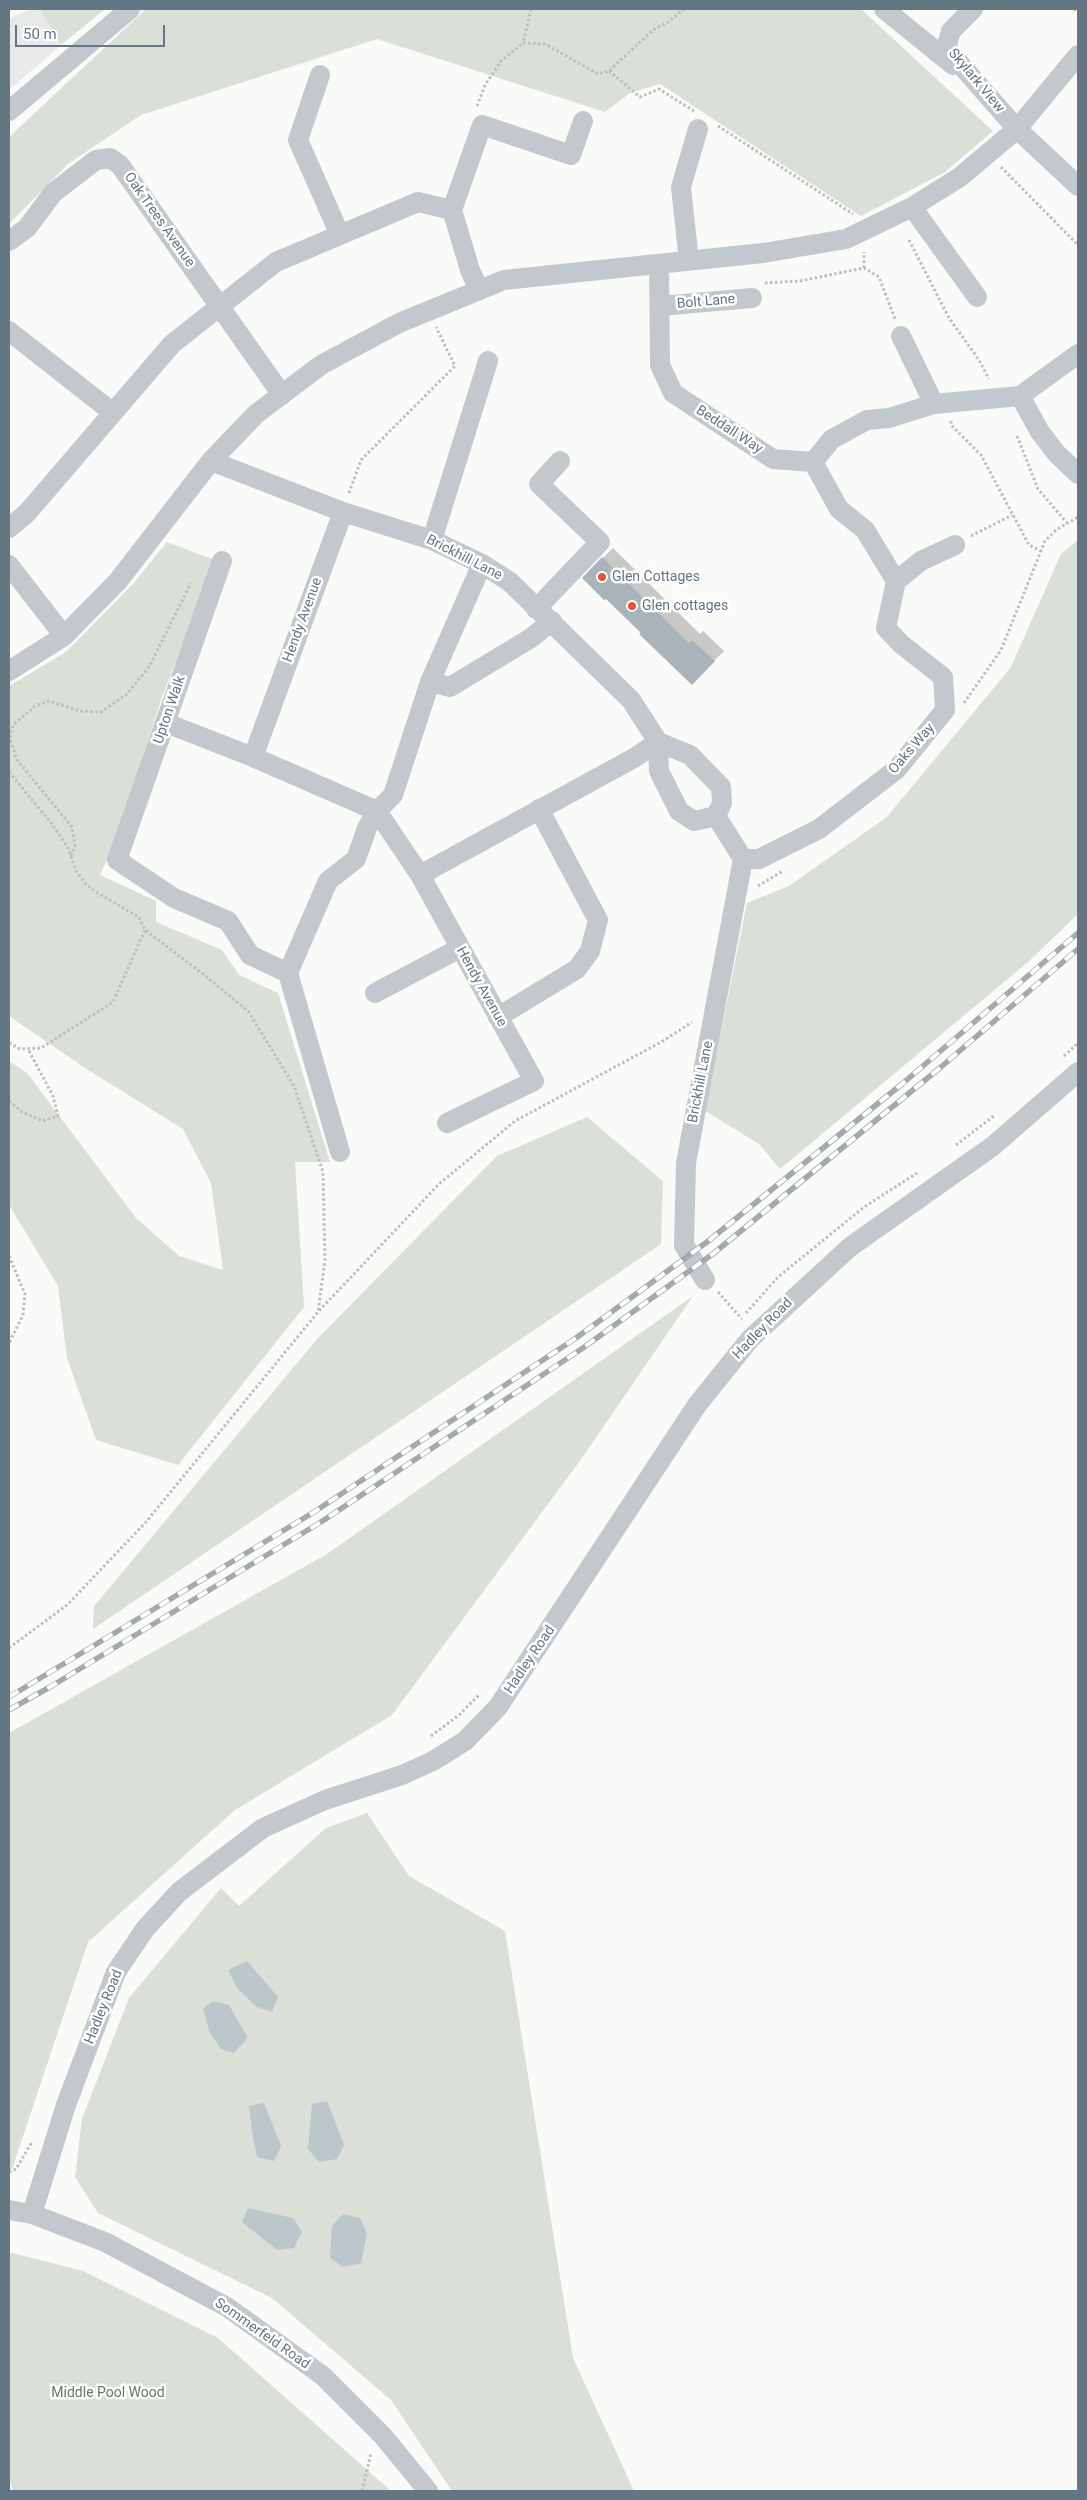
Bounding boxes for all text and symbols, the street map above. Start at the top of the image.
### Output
scale bar [18,15,168,47]
text: 50 m [23,25,57,43]
street label: Skylark View [944,45,1008,117]
street label: Oak Trees Avenue [120,169,198,271]
street label: Bolt Lane [676,291,736,313]
street label: Beddall Way [692,402,766,458]
street label: Brickhill Lane [423,532,505,584]
place label: Glen Cottages [612,569,700,585]
marker: Glen Cottages [596,571,608,583]
street label: Hendy Avenue [280,575,326,665]
place label: Glen cottages [642,598,728,614]
marker: Glen cottages [626,600,638,612]
street label: Upton Walk [151,674,189,746]
street label: Oaks Way [886,720,938,778]
street label: Hendy Avenue [452,944,510,1030]
street label: Brickhill Lane [685,1040,717,1124]
street label: Hadley Road [730,1295,796,1363]
street label: Hadley Road [501,1623,559,1697]
street label: Hadley Road [82,1967,126,2047]
street label: Sommerfeld Road [211,2295,313,2373]
park label: Middle Pool Wood [51,2385,165,2401]

